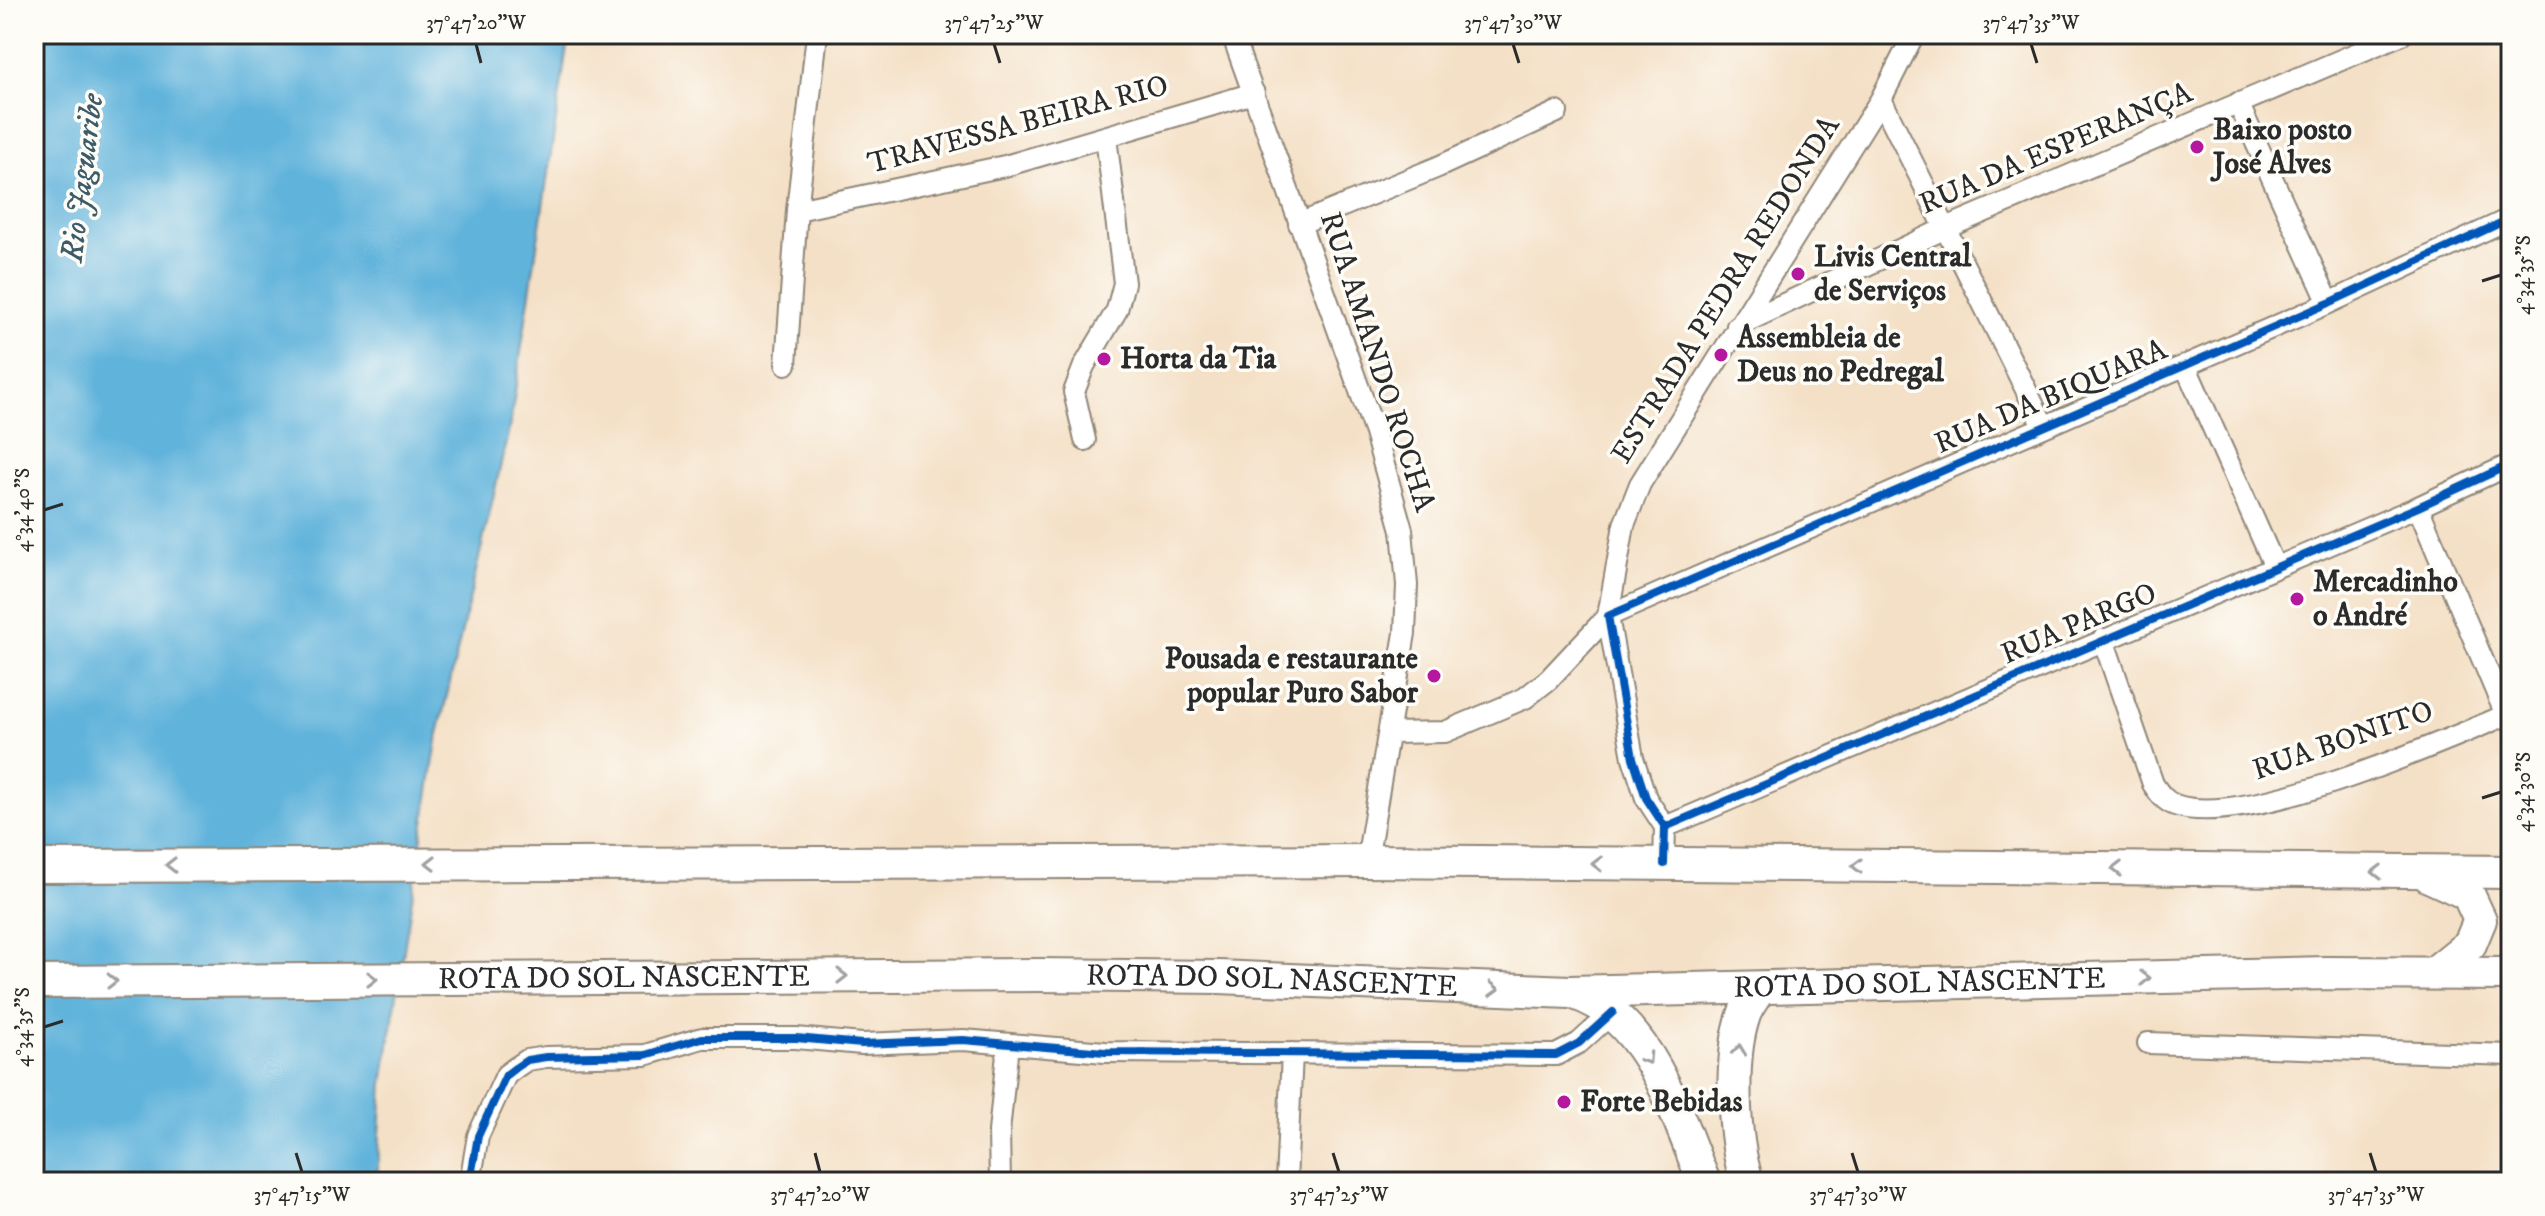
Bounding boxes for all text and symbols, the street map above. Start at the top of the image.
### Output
text: 37°47'20"W [426,11,527,36]
text: 37°47'25"W [945,11,1044,36]
text: 37°47'30"W [1464,11,1562,36]
text: 37°47'35"W [1983,11,2080,36]
street label: TRAVESSA BEIRA RIO [864,67,1172,183]
street label: RUA DA ESPERANÇA [1914,74,2199,223]
water label: Rio Jaguaribe [53,90,113,266]
street label: ESTRADA PEDRA REDONDA [1604,109,1849,471]
place label: Baixo posto José Alves [2210,112,2352,183]
marker: Baixo posto José Alves [2188,138,2206,156]
street label: RUA AMANDO ROCHA [1311,207,1443,517]
text: 4°34'35"S [2512,235,2537,315]
place label: Livis Central de Serviços [1814,239,1972,310]
marker: Livis Central de Serviços [1789,265,1807,283]
place label: Assembleia de Deus no Pedregal [1736,320,1945,391]
street label: RUA DA BIQUARA [1929,331,2174,463]
place label: Horta da Tia [1120,341,1278,378]
marker: Assembleia de Deus no Pedregal [1712,346,1730,364]
marker: Horta da Tia [1095,350,1113,368]
text: 4°34'40"S [11,468,36,552]
place label: Mercadinho o André [2313,564,2458,635]
street label: RUA PARGO [1996,575,2162,673]
marker: Mercadinho o André [2288,590,2306,608]
place label: Pousada e restaurante popular Puro Sabor [1164,641,1419,712]
marker: Pousada e restaurante popular Puro Sabor [1425,667,1443,685]
street label: RUA BONITO [2248,693,2438,789]
text: 4°34'30"S [2512,752,2537,832]
one-way arrow [424,854,437,872]
one-way arrow [1590,855,1603,872]
one-way arrow [164,856,177,874]
one-way arrow [1850,857,1863,875]
one-way arrow [2110,860,2123,878]
one-way arrow [2370,863,2383,880]
street label: ROTA DO SOL NASCENTE [1086,957,1458,1006]
street label: ROTA DO SOL NASCENTE [438,958,810,998]
street label: ROTA DO SOL NASCENTE [1733,960,2106,1006]
one-way arrow [836,967,849,985]
one-way arrow [2139,969,2152,987]
one-way arrow [366,970,379,988]
one-way arrow [106,972,119,990]
one-way arrow [1488,980,1501,997]
text: 4°34'35"S [11,987,36,1067]
one-way arrow [1731,1043,1748,1056]
one-way arrow [1638,1050,1653,1065]
place label: Forte Bebidas [1580,1084,1742,1121]
marker: Forte Bebidas [1555,1093,1573,1111]
text: 37°47'15"W [254,1183,351,1208]
text: 37°47'20"W [770,1183,871,1208]
text: 37°47'25"W [1290,1183,1389,1208]
text: 37°47'30"W [1809,1183,1907,1208]
text: 37°47'35"W [2328,1183,2425,1208]

